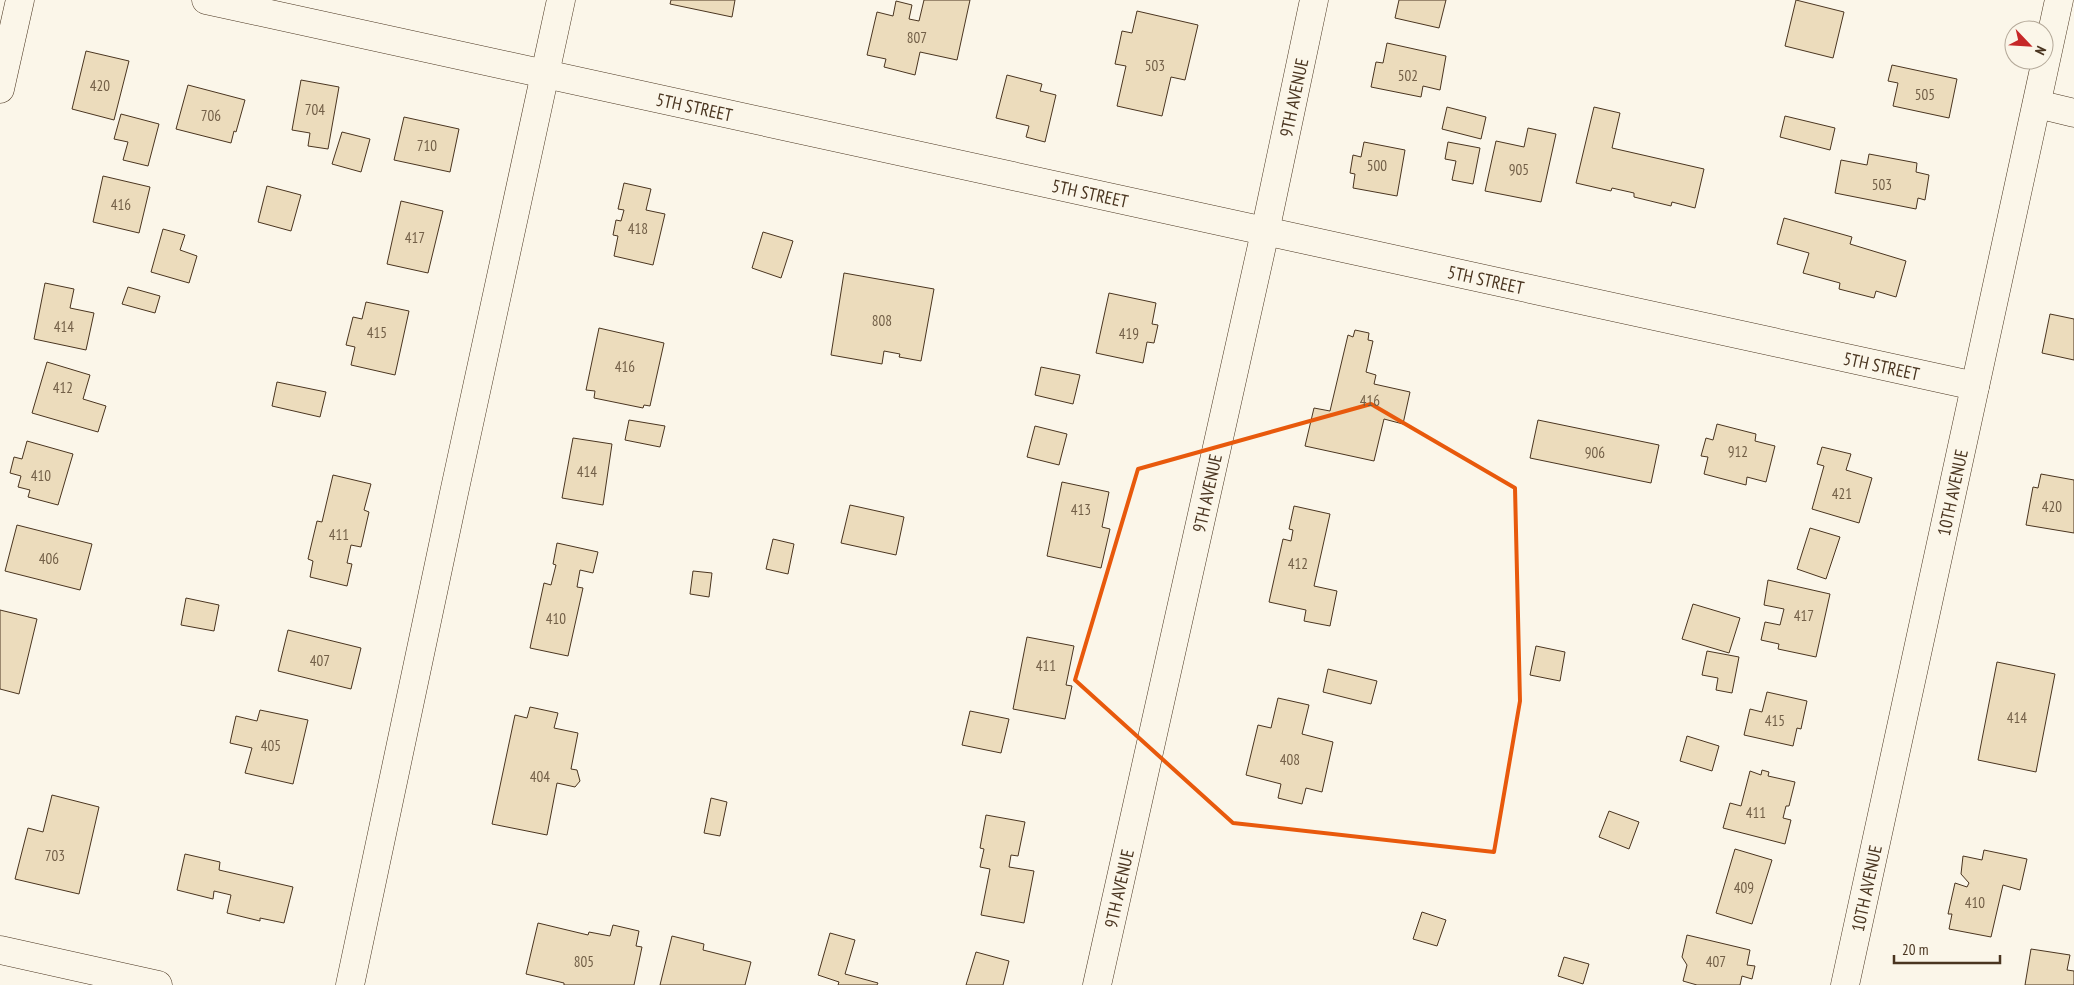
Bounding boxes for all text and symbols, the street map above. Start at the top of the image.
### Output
north arrow [2004,20,2054,70]
house number: 807 [907,28,927,47]
text: N [2031,43,2051,58]
house number: 503 [1145,56,1165,75]
street label: 9TH AVENUE [1274,56,1313,139]
house number: 502 [1398,66,1418,85]
house number: 420 [90,76,110,95]
house number: 505 [1915,85,1935,104]
street label: 5TH STREET [654,87,735,126]
house number: 704 [305,100,325,119]
house number: 706 [201,106,221,125]
house number: 710 [417,136,437,155]
house number: 500 [1367,156,1387,175]
house number: 905 [1509,160,1529,179]
street label: 5TH STREET [1050,173,1131,212]
house number: 503 [1872,175,1892,194]
house number: 416 [111,195,131,214]
house number: 418 [628,219,648,238]
house number: 417 [405,228,425,247]
street label: 5TH STREET [1446,260,1526,299]
house number: 808 [872,311,892,330]
house number: 414 [54,317,74,336]
house number: 415 [367,323,387,342]
house number: 419 [1119,324,1139,343]
street label: 5TH STREET [1841,346,1922,385]
house number: 416 [615,357,635,376]
house number: 412 [53,378,73,397]
house number: 416 [1360,391,1380,410]
house number: 912 [1728,442,1748,461]
house number: 906 [1585,443,1605,462]
street label: 10TH AVENUE [1931,447,1973,538]
street label: 9TH AVENUE [1187,452,1227,535]
house number: 414 [577,462,597,481]
house number: 410 [31,466,51,485]
house number: 421 [1832,484,1852,503]
house number: 420 [2042,497,2062,516]
house number: 413 [1071,500,1091,519]
house number: 411 [329,525,349,544]
house number: 406 [39,549,59,568]
house number: 412 [1288,554,1308,573]
house number: 417 [1794,606,1814,625]
house number: 410 [546,609,566,628]
house number: 407 [310,651,330,670]
house number: 411 [1036,656,1056,675]
house number: 414 [2007,708,2027,727]
house number: 415 [1765,711,1785,730]
house number: 405 [261,736,281,755]
house number: 408 [1280,750,1300,769]
house number: 404 [530,767,550,786]
house number: 411 [1746,803,1766,822]
street label: 10TH AVENUE [1845,843,1887,934]
house number: 703 [45,846,65,865]
street label: 9TH AVENUE [1099,847,1138,930]
house number: 409 [1734,878,1754,897]
house number: 410 [1965,893,1985,912]
scale bar [1894,932,2000,964]
text: 20 m [1902,940,1928,959]
house number: 805 [574,952,594,971]
house number: 407 [1706,952,1726,971]

